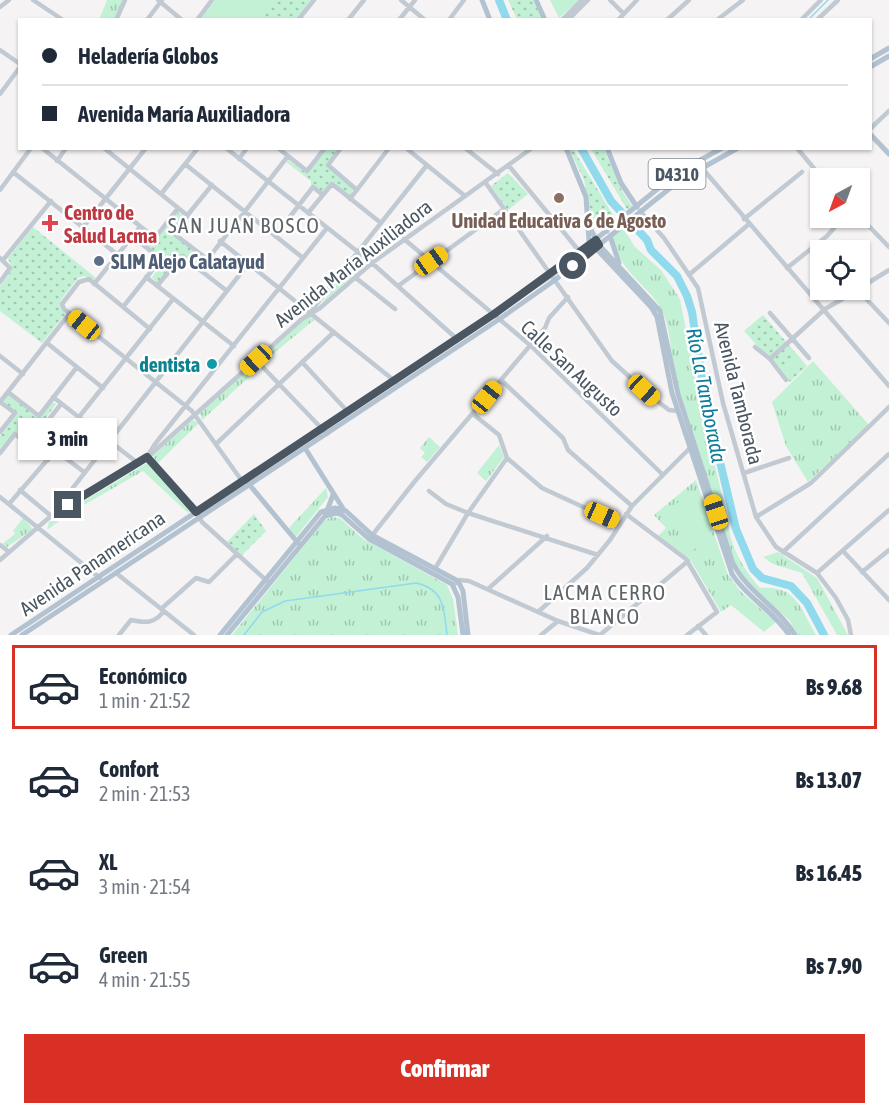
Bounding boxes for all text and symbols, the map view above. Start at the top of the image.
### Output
text: Heladería Globos [78,43,218,69]
text: Avenida María Auxiliadora [78,101,290,127]
road number: D4310 [648,159,706,189]
north arrow [810,168,870,228]
map controls [810,168,870,300]
marker: Unidad Educativa 6 de Agosto [552,191,566,205]
street label: Avenida María Auxiliadora [270,195,436,331]
place label: Centro de Salud Lacma [64,201,157,247]
place label: Unidad Educativa 6 de Agosto [452,209,666,232]
district label: SAN JUAN BOSCO [168,213,320,237]
marker: Centro de Salud Lacma [41,214,59,232]
button: locate [810,240,870,300]
car [411,243,451,279]
place label: SLIM Alejo Calatayud [111,250,264,273]
route start [559,252,586,279]
marker: SLIM Alejo Calatayud [92,254,106,268]
car [64,307,104,343]
street label: Calle San Augusto [516,315,628,421]
street label: Avenida Tamborada [710,319,768,467]
water label: Río La Tamborada [682,326,732,465]
car [237,341,275,379]
place label: dentista [139,353,200,376]
marker: dentista [205,357,219,371]
car [625,371,663,409]
car [469,377,505,417]
callout: 3 min [19,418,118,460]
text: 3 min [47,427,88,450]
route end [54,491,81,518]
car [702,492,730,532]
car [582,499,622,531]
street label: Avenida Panamericana [15,506,169,620]
district label: LACMA CERRO BLANCO [543,580,667,628]
icon: car [27,660,81,714]
text: Económico [99,663,187,689]
text: Bs 9.68 [806,674,862,700]
text: 1 min · 21:52 [99,689,191,712]
icon: car [27,753,81,807]
text: Confort [99,756,159,782]
text: Bs 13.07 [796,767,862,793]
text: 2 min · 21:53 [99,782,191,805]
icon: car [27,846,81,900]
text: XL [99,849,117,875]
text: Bs 16.45 [796,860,862,886]
text: 3 min · 21:54 [99,875,191,898]
icon: car [27,939,81,993]
text: Green [99,942,148,968]
text: Bs 7.90 [806,953,862,979]
text: 4 min · 21:55 [99,968,191,991]
button: Confirmar [24,1034,865,1103]

